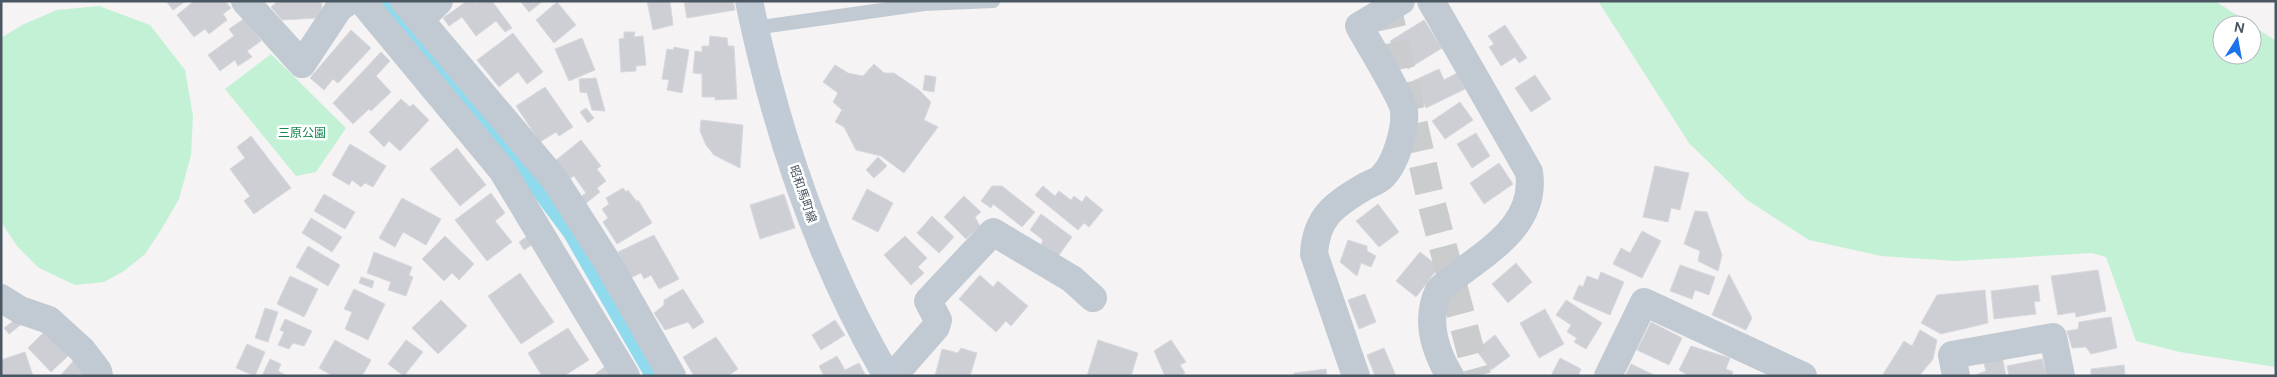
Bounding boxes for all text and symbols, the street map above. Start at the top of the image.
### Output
north arrow [2212,15,2262,65]
text: N [2233,17,2246,37]
park label: 三原公園 [278,125,326,141]
street label: 昭和馬町線 [786,163,820,225]

